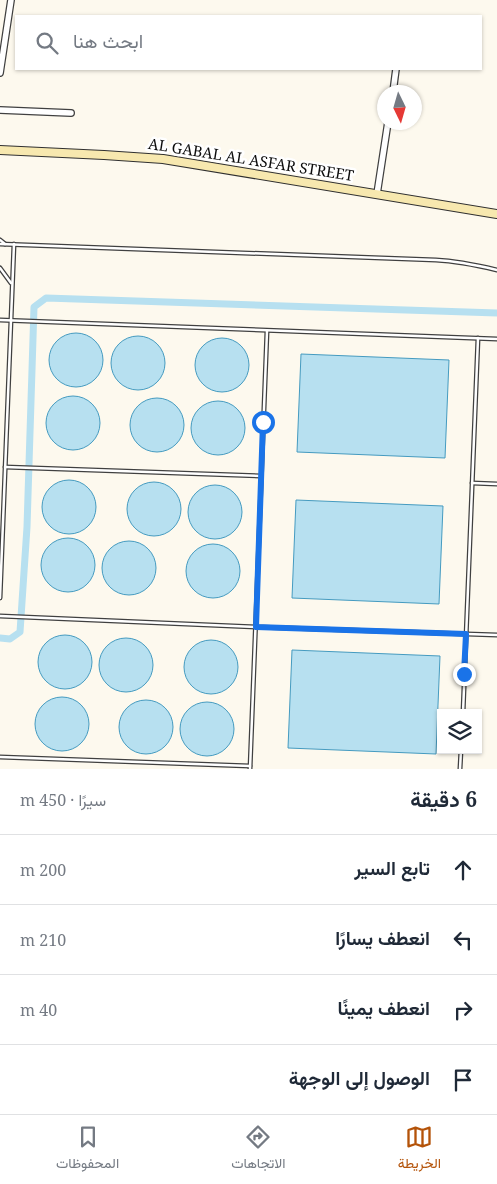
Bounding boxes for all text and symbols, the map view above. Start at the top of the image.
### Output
search box [15,15,482,70]
text: ابحث هنا [73,28,143,54]
icon: search [33,29,61,57]
north arrow [377,85,422,130]
street label: AL GABAL AL ASFAR STREET [147,133,355,185]
route start [252,411,275,434]
route end [453,663,476,686]
map controls [437,709,482,754]
button: layers [437,709,482,754]
text: 6 دقيقة [410,785,477,813]
text: سيرًا · 450 m [20,789,106,811]
text: تابع السير [354,855,430,881]
icon: ahead [449,856,477,884]
text: 200 m [20,859,66,881]
text: انعطف يسارًا [335,925,430,951]
icon: left [449,926,477,954]
text: 210 m [20,929,66,951]
text: انعطف يمينًا [337,995,430,1021]
icon: right [449,996,477,1024]
text: 40 m [20,999,57,1021]
text: الوصول إلى الوجهة [289,1065,430,1091]
icon: arrive [449,1066,477,1094]
tab: المحفوظات [56,1123,119,1176]
tab: الاتجاهات [231,1123,286,1176]
tab: الخريطة [398,1123,441,1176]

